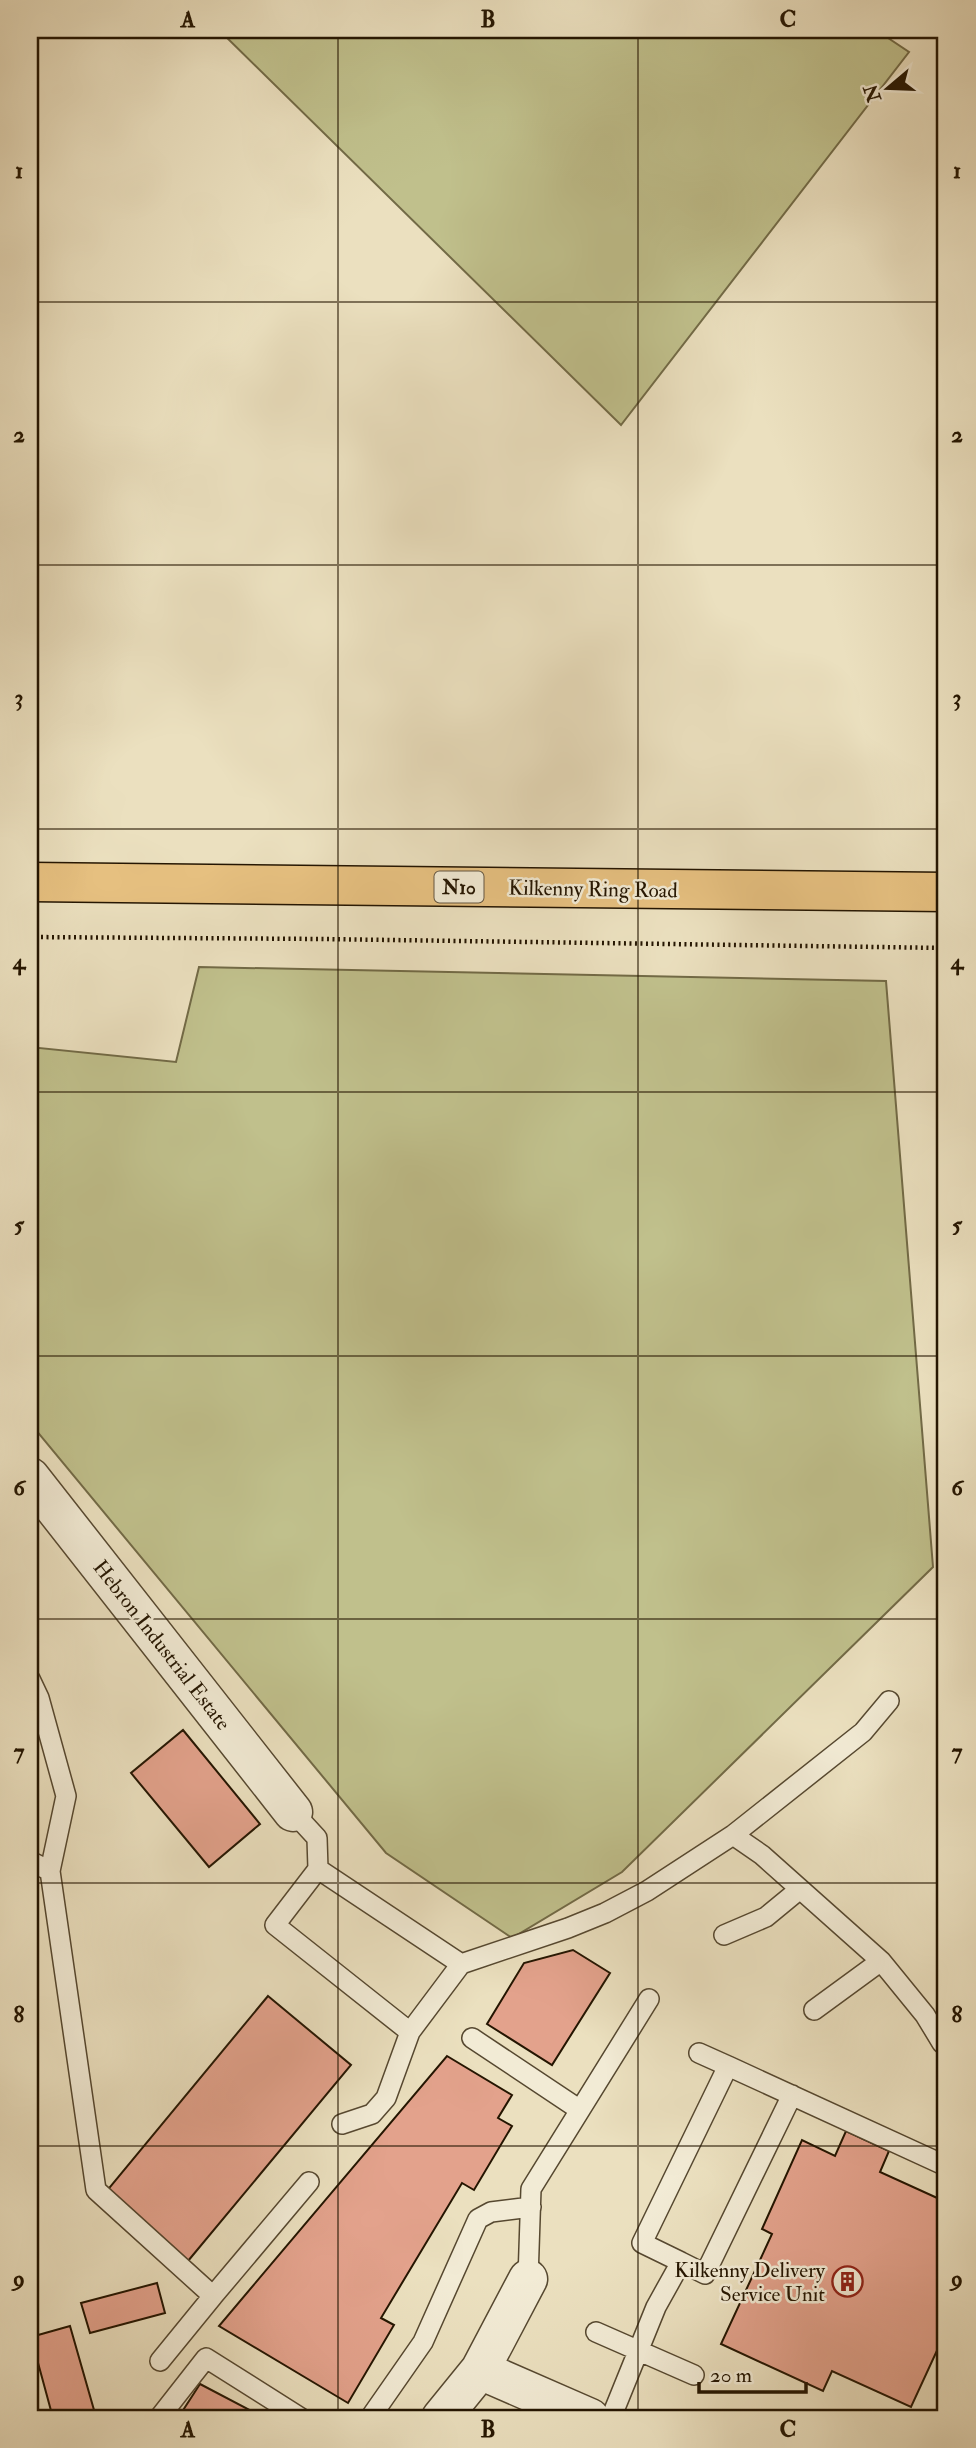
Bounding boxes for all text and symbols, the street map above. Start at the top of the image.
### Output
text: A [180,5,196,34]
text: B [480,5,496,34]
text: C [780,5,796,34]
north arrow [853,52,923,122]
text: N [858,80,887,106]
text: 1 [15,156,23,185]
text: 1 [953,156,961,185]
text: 2 [13,420,25,449]
text: 2 [951,420,963,449]
text: 3 [15,683,23,712]
text: 3 [953,683,961,712]
road number: N10 [434,872,484,902]
street label: Kilkenny Ring Road [508,875,679,904]
text: 4 [12,947,27,976]
text: 4 [950,947,965,976]
text: 5 [14,1210,25,1239]
text: 5 [952,1210,963,1239]
text: 6 [13,1473,27,1502]
text: 6 [951,1473,965,1502]
street label: Hebron Industrial Estate [87,1555,237,1736]
text: 7 [14,1737,25,1766]
text: 7 [952,1737,963,1766]
text: 8 [14,2000,25,2029]
text: 8 [952,2000,963,2029]
place label: Kilkenny Delivery Service Unit [674,2257,826,2308]
text: 9 [11,2264,25,2293]
text: 9 [949,2264,963,2293]
building icon: Kilkenny Delivery Service Unit [831,2265,865,2299]
scale bar [699,2350,806,2394]
text: 20 m [710,2362,752,2389]
text: A [180,2415,196,2444]
text: B [480,2415,496,2444]
text: C [780,2415,796,2444]

